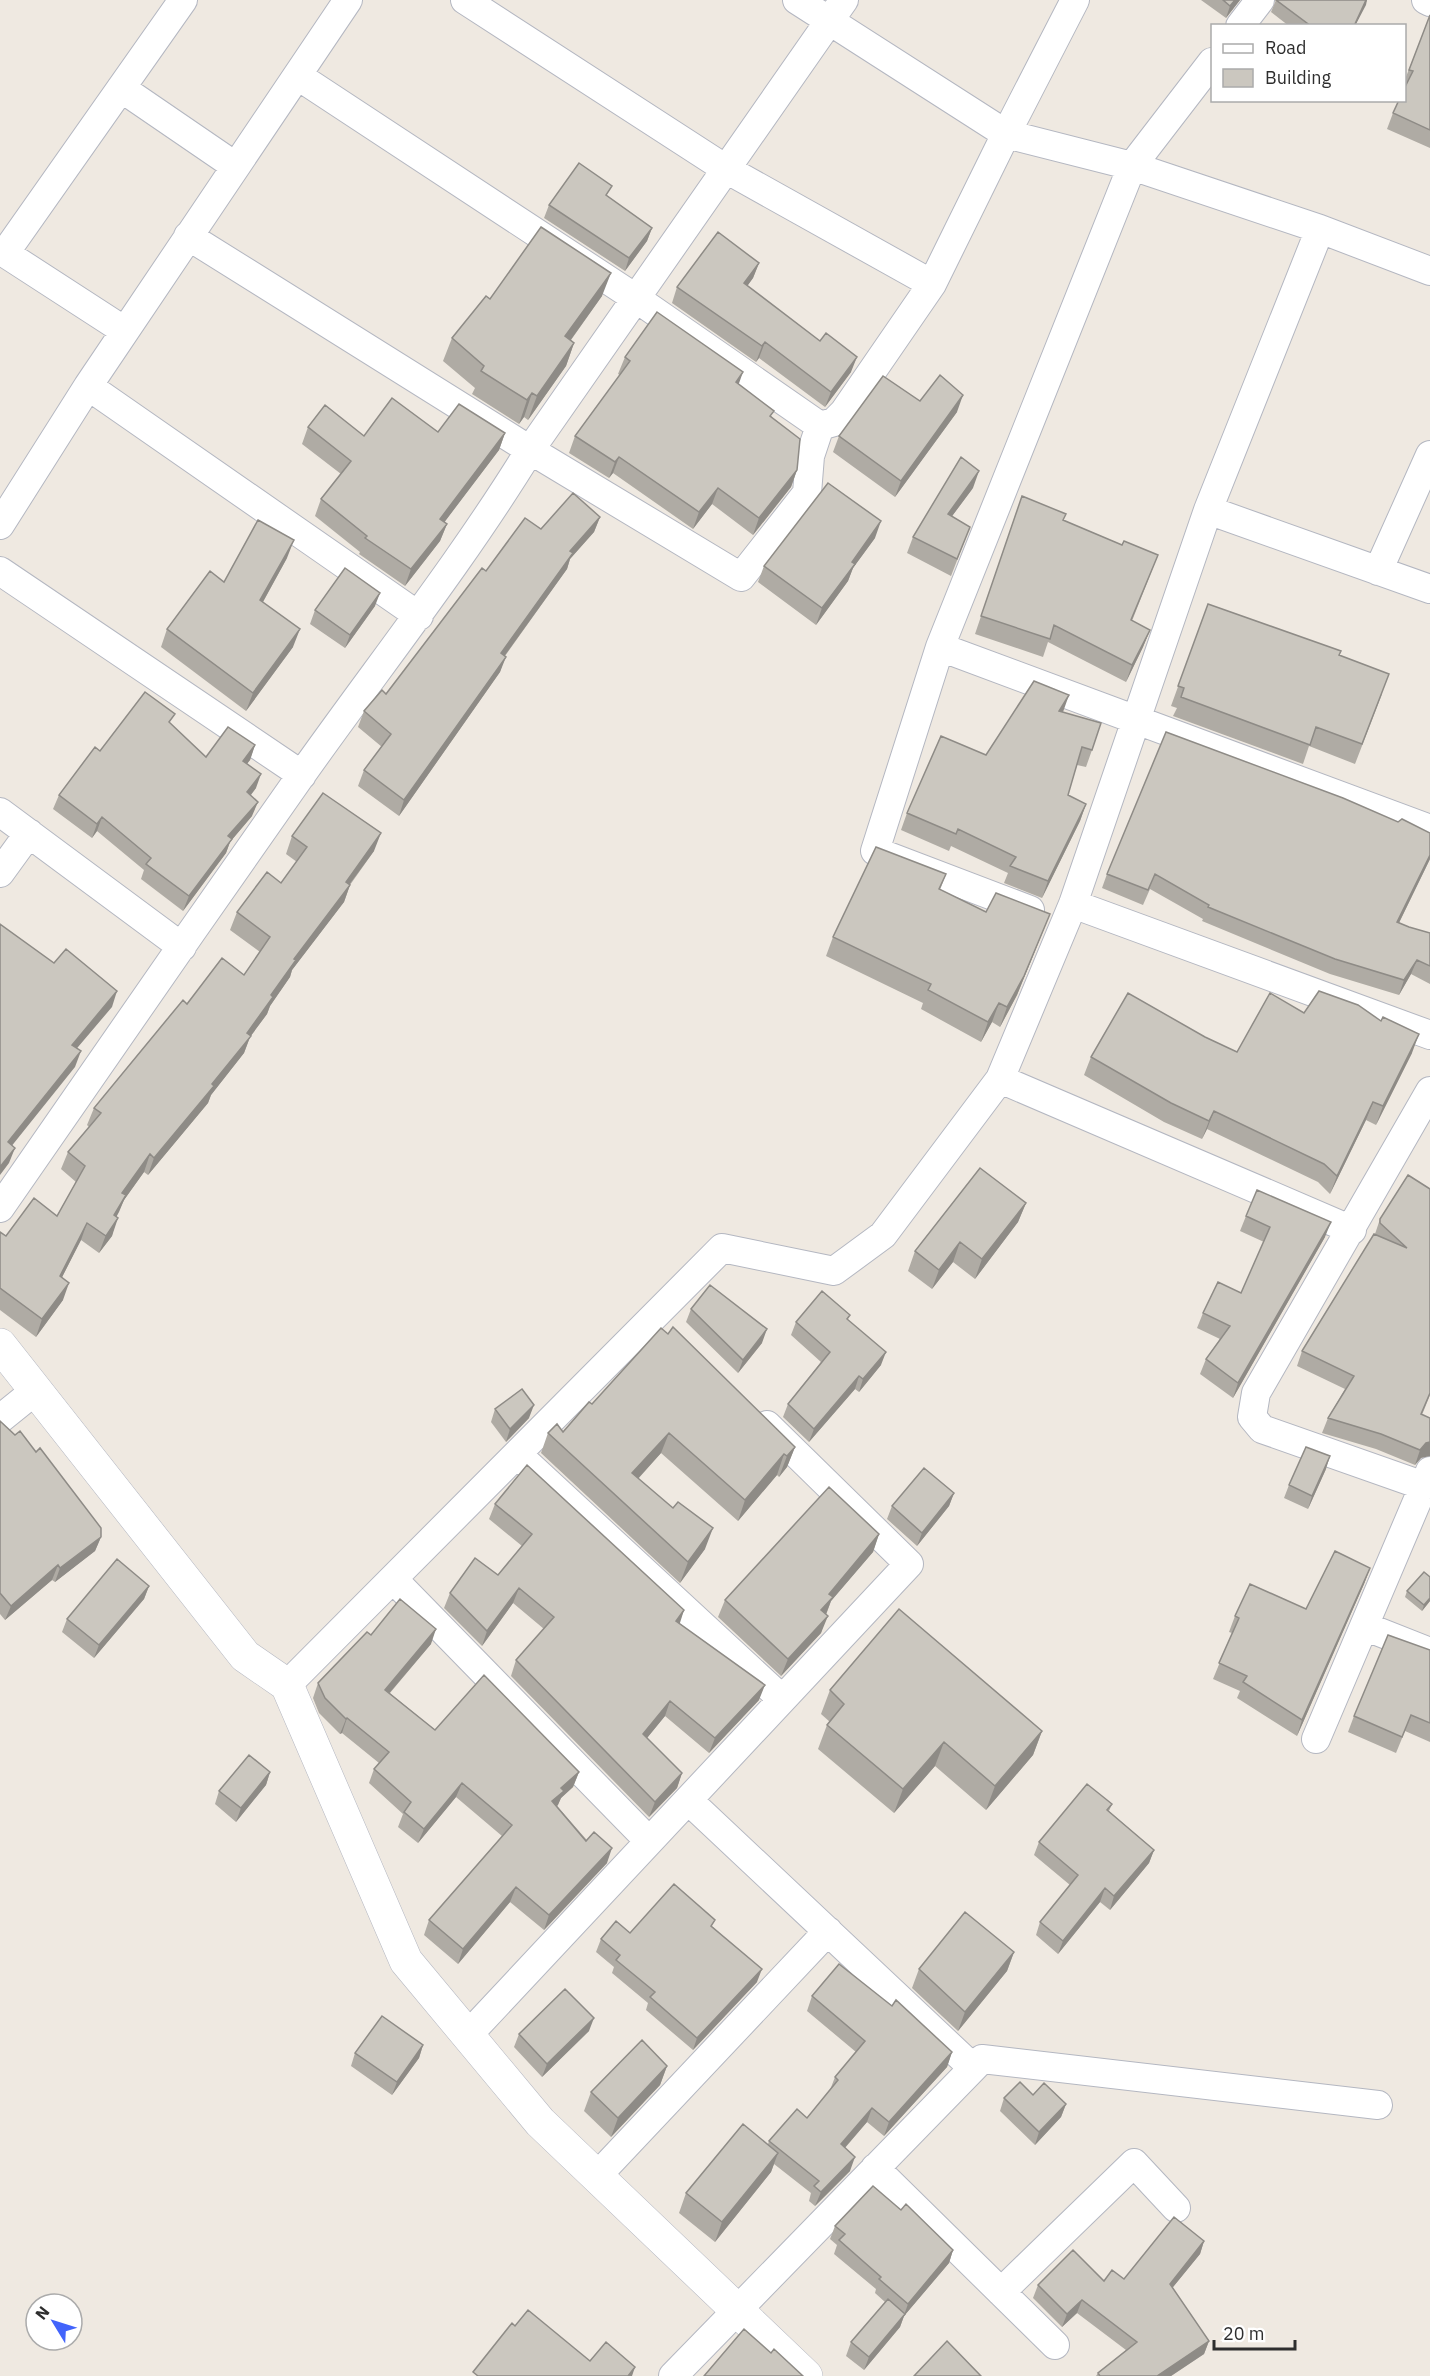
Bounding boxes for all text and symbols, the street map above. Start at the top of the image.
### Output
legend [1211,24,1406,102]
text: Road [1265,36,1306,59]
text: Building [1265,66,1332,89]
north arrow [24,2292,84,2352]
text: N [31,2302,54,2323]
scale bar [1214,2313,1295,2351]
text: 20 m [1223,2322,1265,2345]

